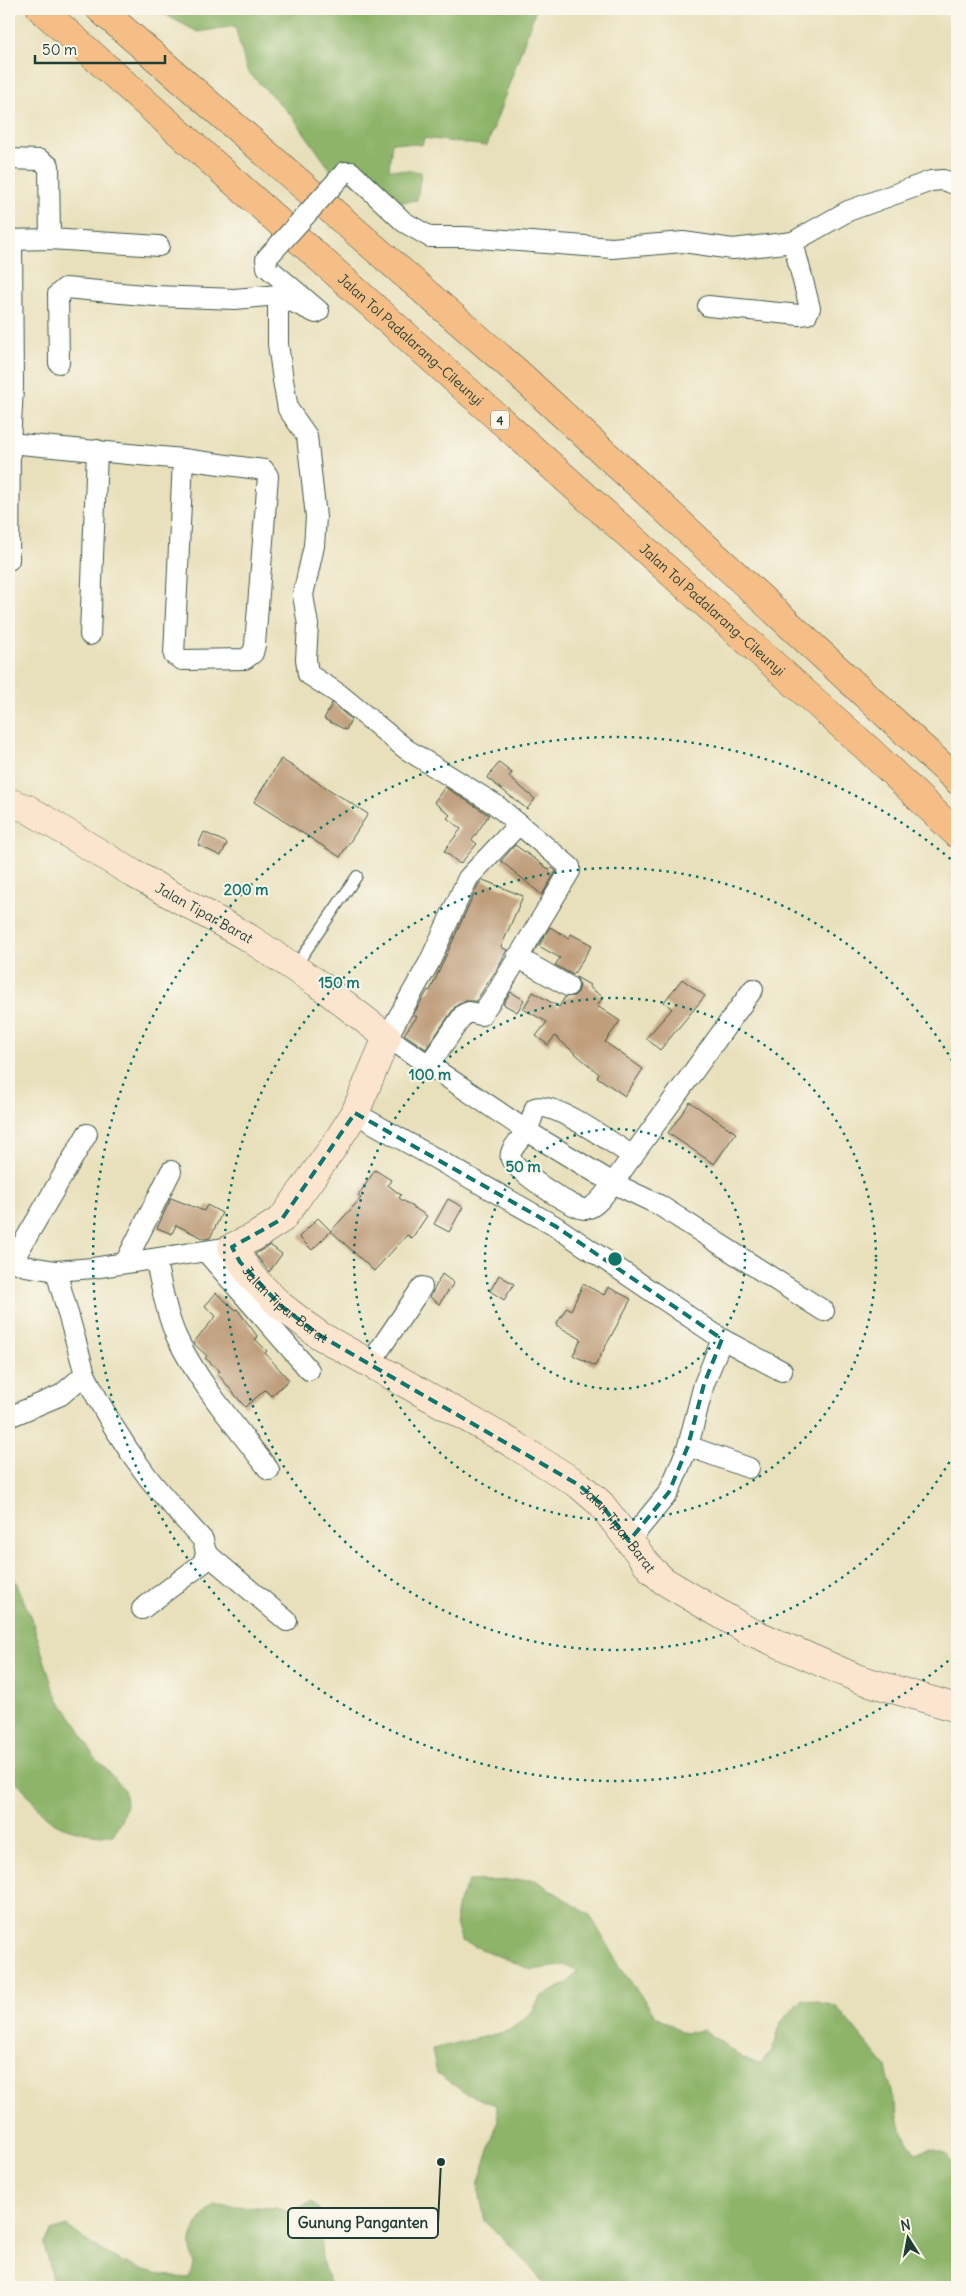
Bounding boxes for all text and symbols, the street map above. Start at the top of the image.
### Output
scale bar [35,32,165,64]
text: 50 m [42,40,77,59]
street label: Jalan Tol Padalarang–Cileunyi [334,270,487,410]
road number: 4 [491,410,509,430]
street label: Jalan Tol Padalarang–Cileunyi [636,540,789,680]
street label: Jalan Tipar Barat [152,879,257,947]
text: 200 m [224,880,268,899]
text: 150 m [318,973,360,992]
text: 100 m [409,1065,451,1084]
text: 50 m [505,1157,541,1176]
centre of rings [606,1250,624,1268]
street label: Jalan Tipar Barat [238,1263,331,1347]
street label: Jalan Tipar Barat [577,1481,660,1577]
callout: Gunung Panganten [288,2208,438,2238]
text: Gunung Panganten [298,2213,429,2233]
north arrow [884,2214,934,2264]
text: N [899,2215,912,2235]

